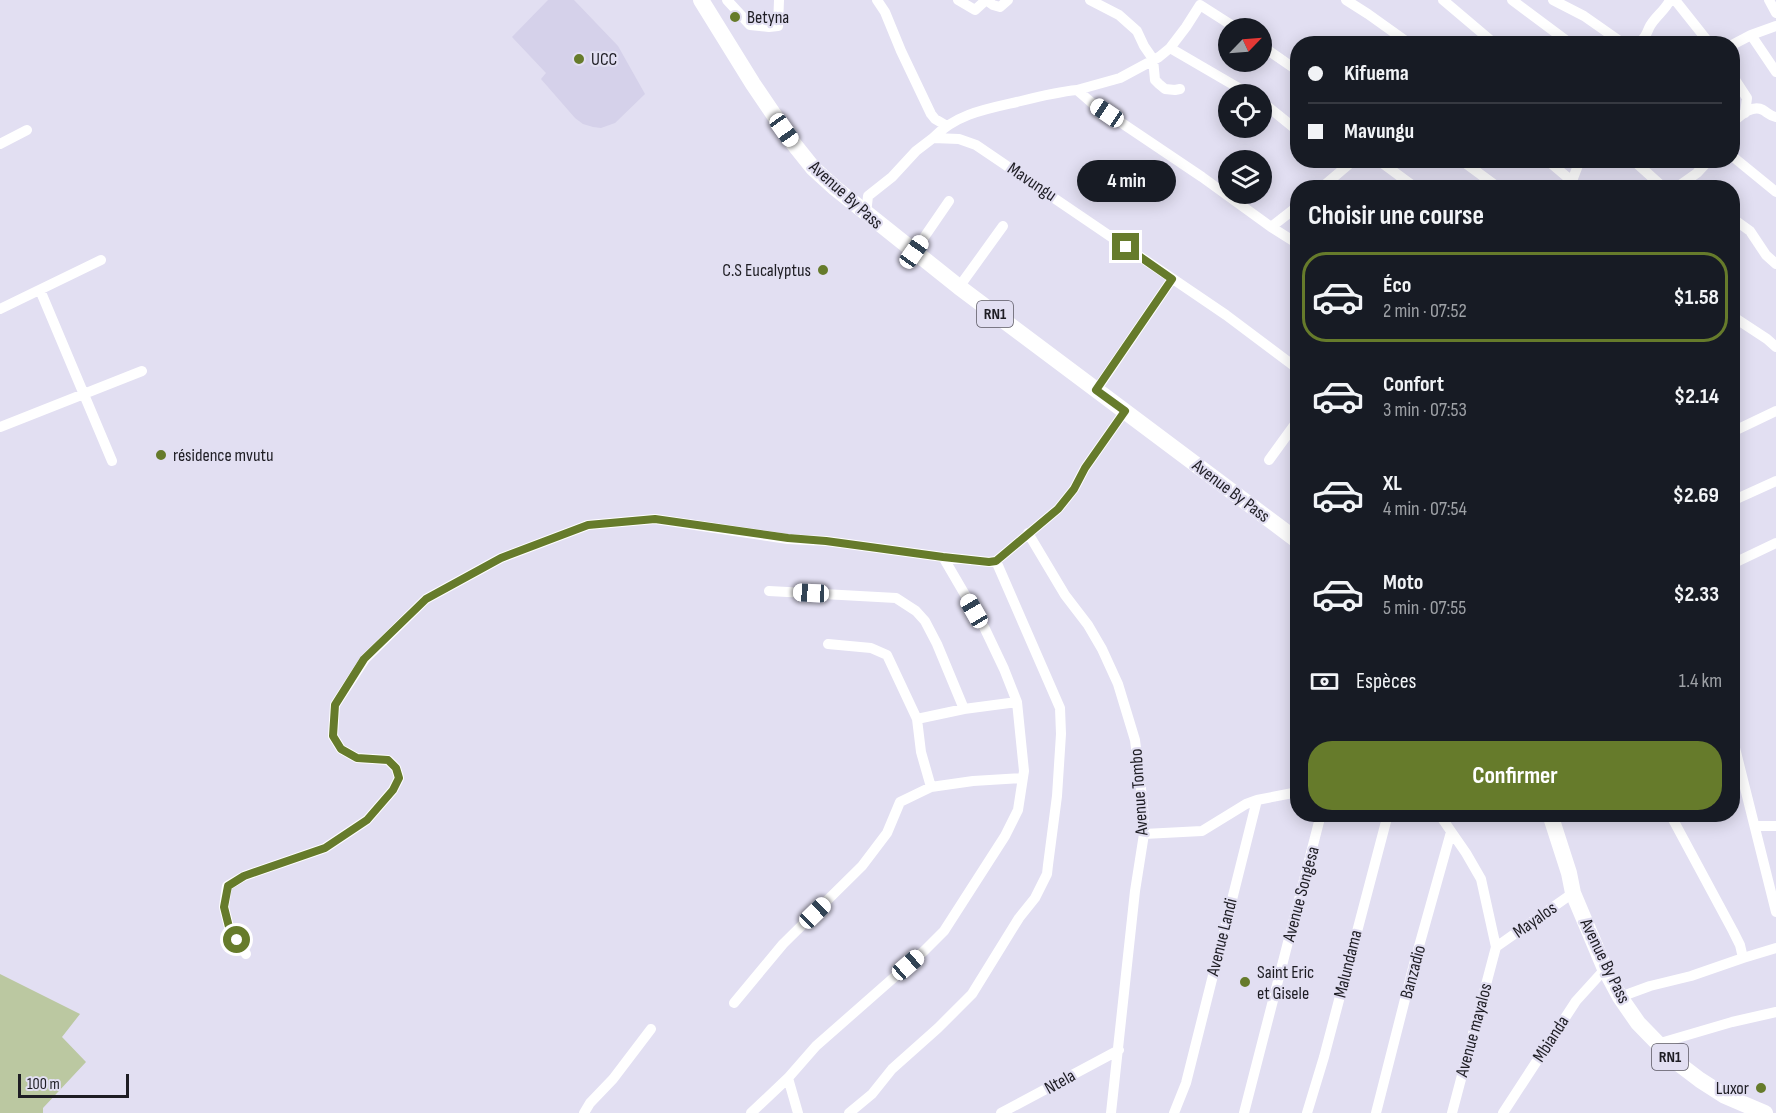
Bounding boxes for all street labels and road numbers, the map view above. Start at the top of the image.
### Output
street label: Avenue By Pass [804,156,887,233]
street label: Mavungu [1004,158,1060,206]
road number: RN1 [977,301,1013,327]
street label: Avenue By Pass [1187,454,1274,527]
street label: Avenue Tombo [1125,748,1153,837]
street label: Avenue Songesa [1278,844,1324,945]
street label: Avenue Landi [1202,896,1242,979]
street label: Mayalos [1509,898,1561,942]
street label: Avenue By Pass [1575,914,1635,1007]
street label: Malundama [1329,928,1367,1000]
street label: Banzadio [1396,943,1430,1001]
street label: Avenue mayalos [1451,981,1497,1080]
street label: Mbianda [1528,1012,1574,1066]
road number: RN1 [1652,1044,1688,1070]
street label: Ntela [1041,1065,1079,1099]

